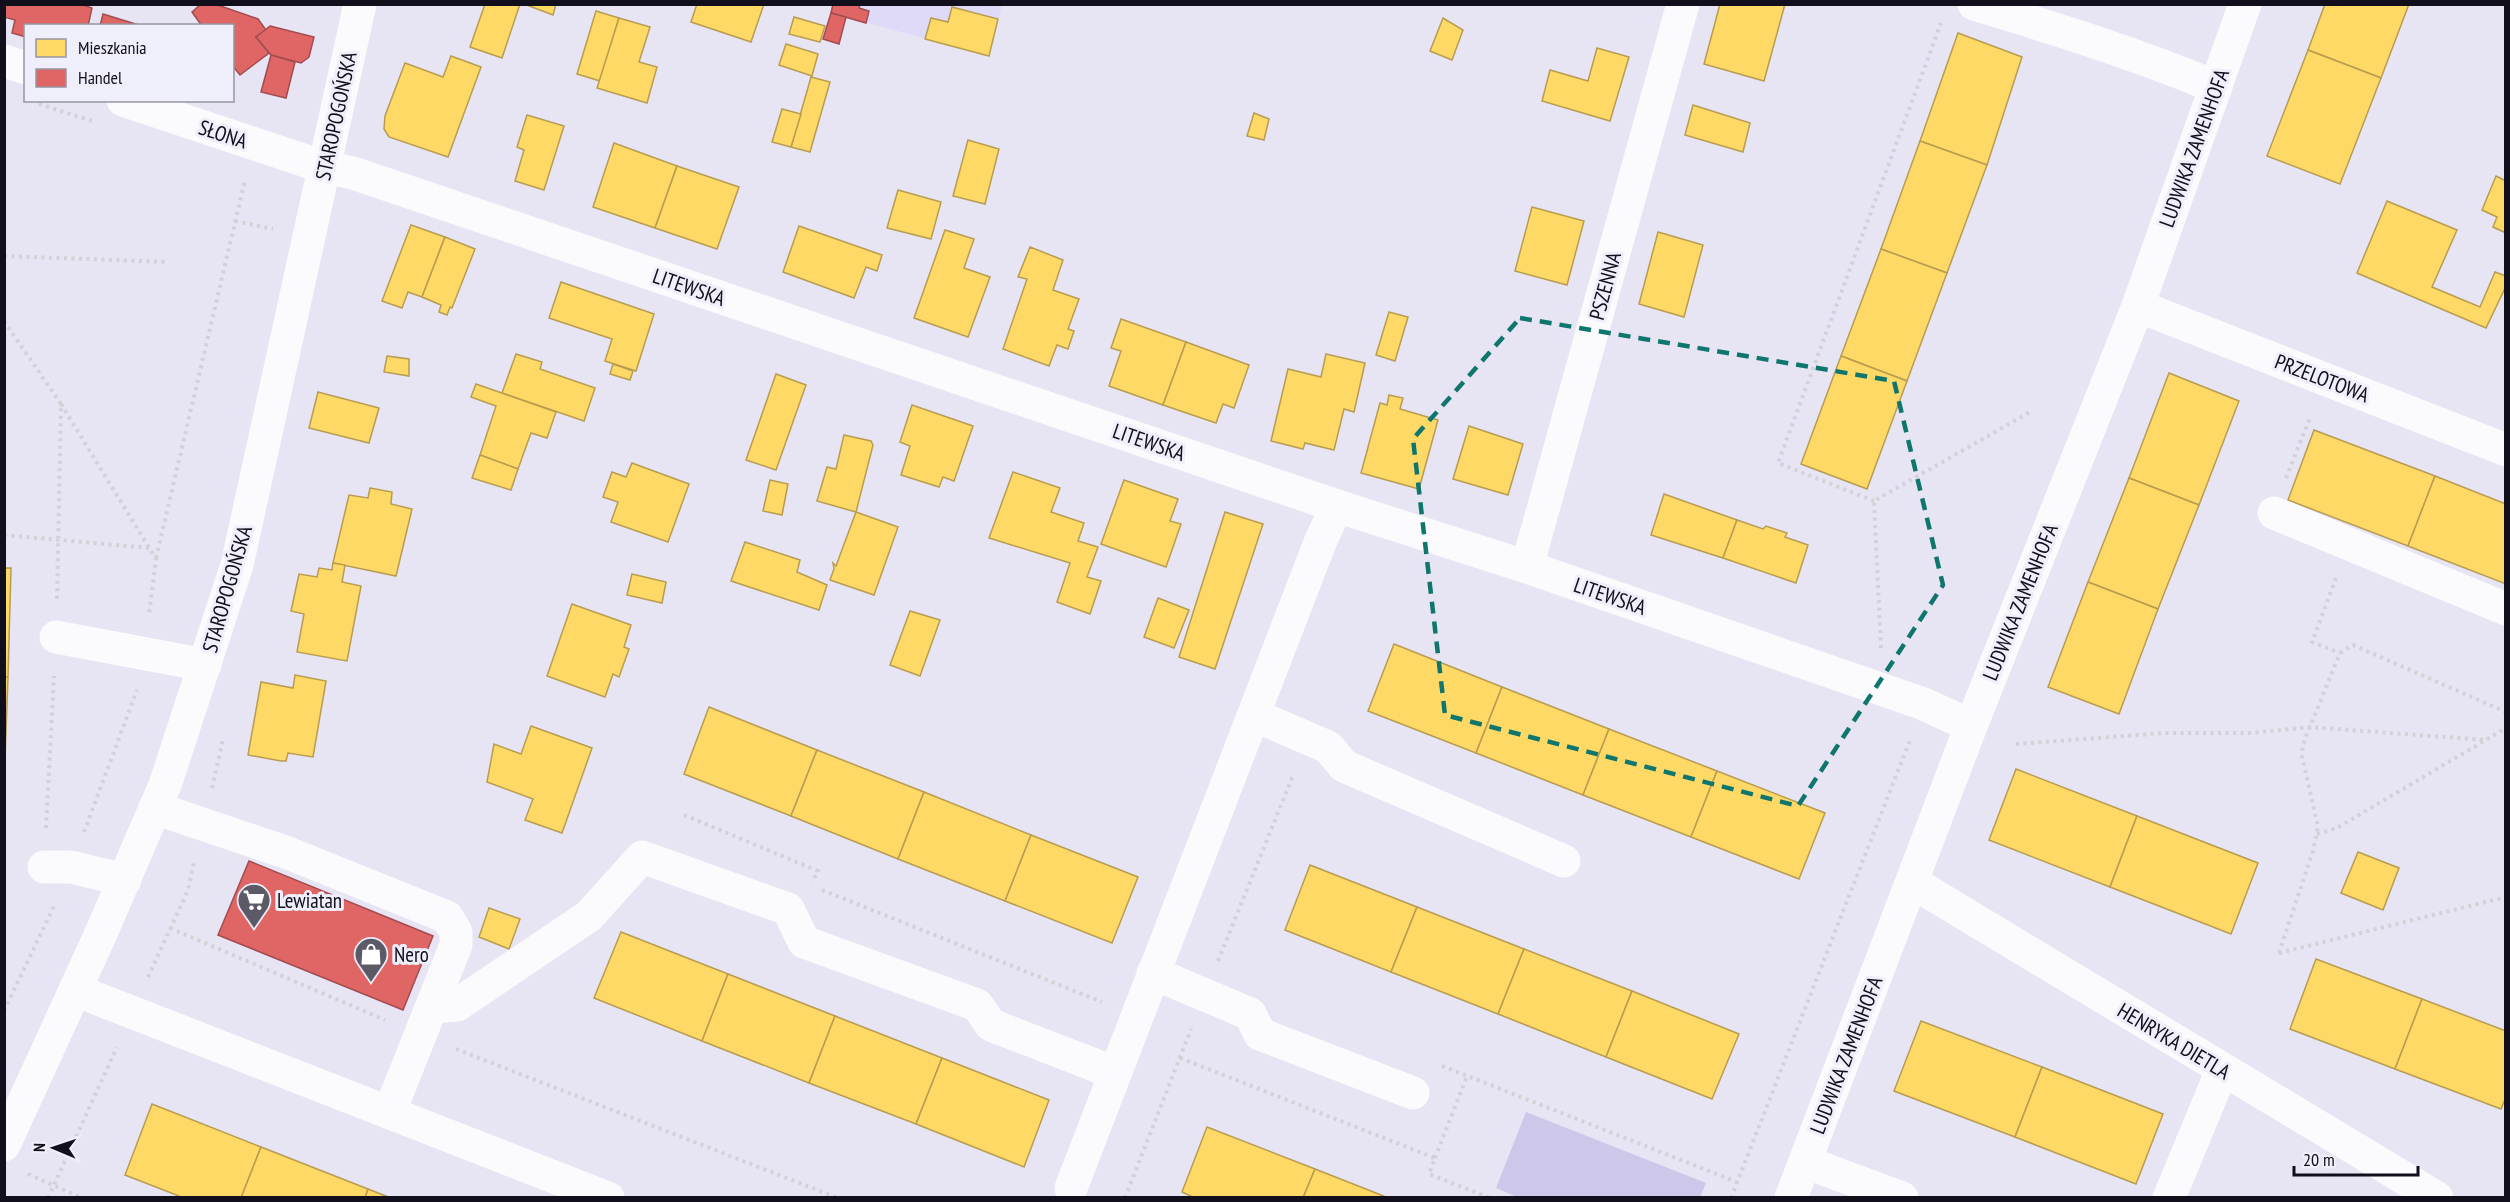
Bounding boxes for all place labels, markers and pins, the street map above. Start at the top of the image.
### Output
supermarket icon: Lewiatan [236,882,272,929]
place label: Lewiatan [277,887,342,914]
shop icon: Nero [353,936,389,983]
place label: Nero [394,941,429,968]

